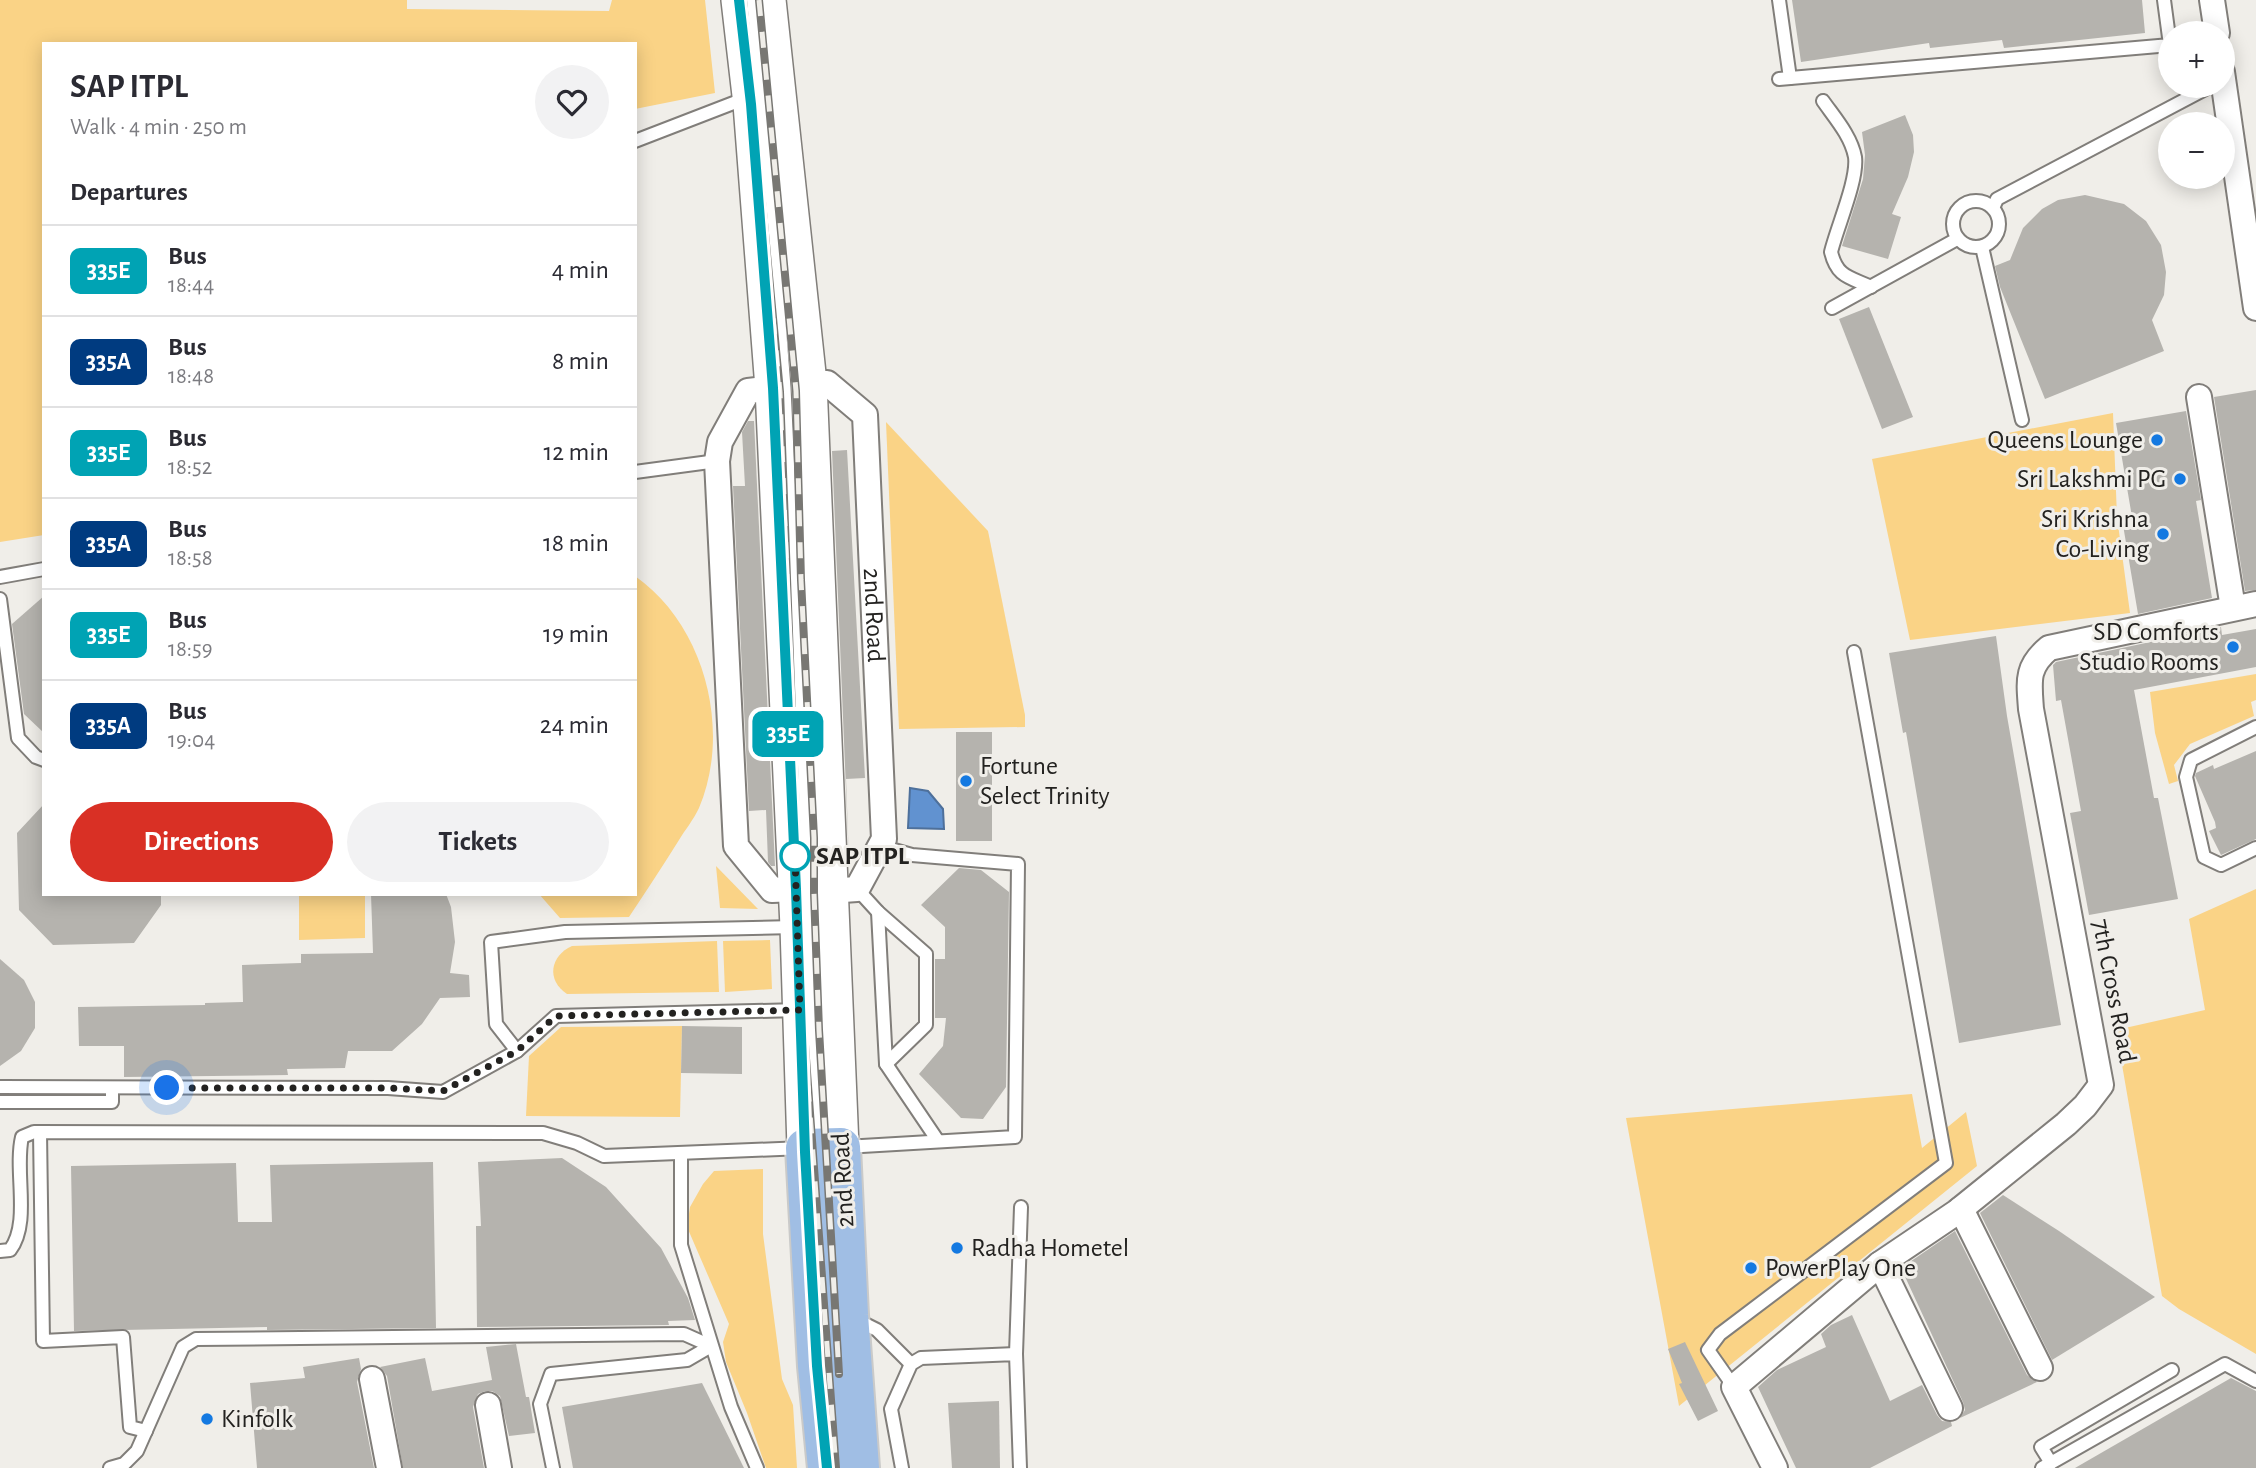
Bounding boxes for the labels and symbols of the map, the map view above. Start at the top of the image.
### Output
place label: Queens Lounge [1988,427,2143,453]
marker: Queens Lounge [2149,432,2165,448]
place label: Sri Lakshmi PG [2017,466,2166,492]
marker: Sri Lakshmi PG [2172,471,2188,487]
place label: Sri Krishna Co-Living [2041,506,2149,562]
marker: Sri Krishna Co-Living [2155,526,2171,542]
street label: 2nd Road [859,567,889,663]
place label: SD Comforts Studio Rooms [2079,619,2219,675]
marker: SD Comforts Studio Rooms [2225,639,2241,655]
line badge: 335E [739,711,837,757]
place label: Fortune Select Trinity [980,753,1110,809]
marker: Fortune Select Trinity [958,773,974,789]
marker: SAP ITPL [780,841,810,871]
place label: SAP ITPL [816,843,910,869]
street label: 7th Cross Road [2087,917,2141,1065]
your location [149,1070,184,1105]
street label: 2nd Road [828,1132,858,1228]
place label: Radha Hometel [971,1235,1129,1261]
marker: Radha Hometel [949,1240,965,1256]
place label: PowerPlay One [1765,1255,1916,1281]
marker: PowerPlay One [1743,1260,1759,1276]
place label: Kinfolk [221,1406,293,1432]
marker: Kinfolk [199,1411,215,1427]

